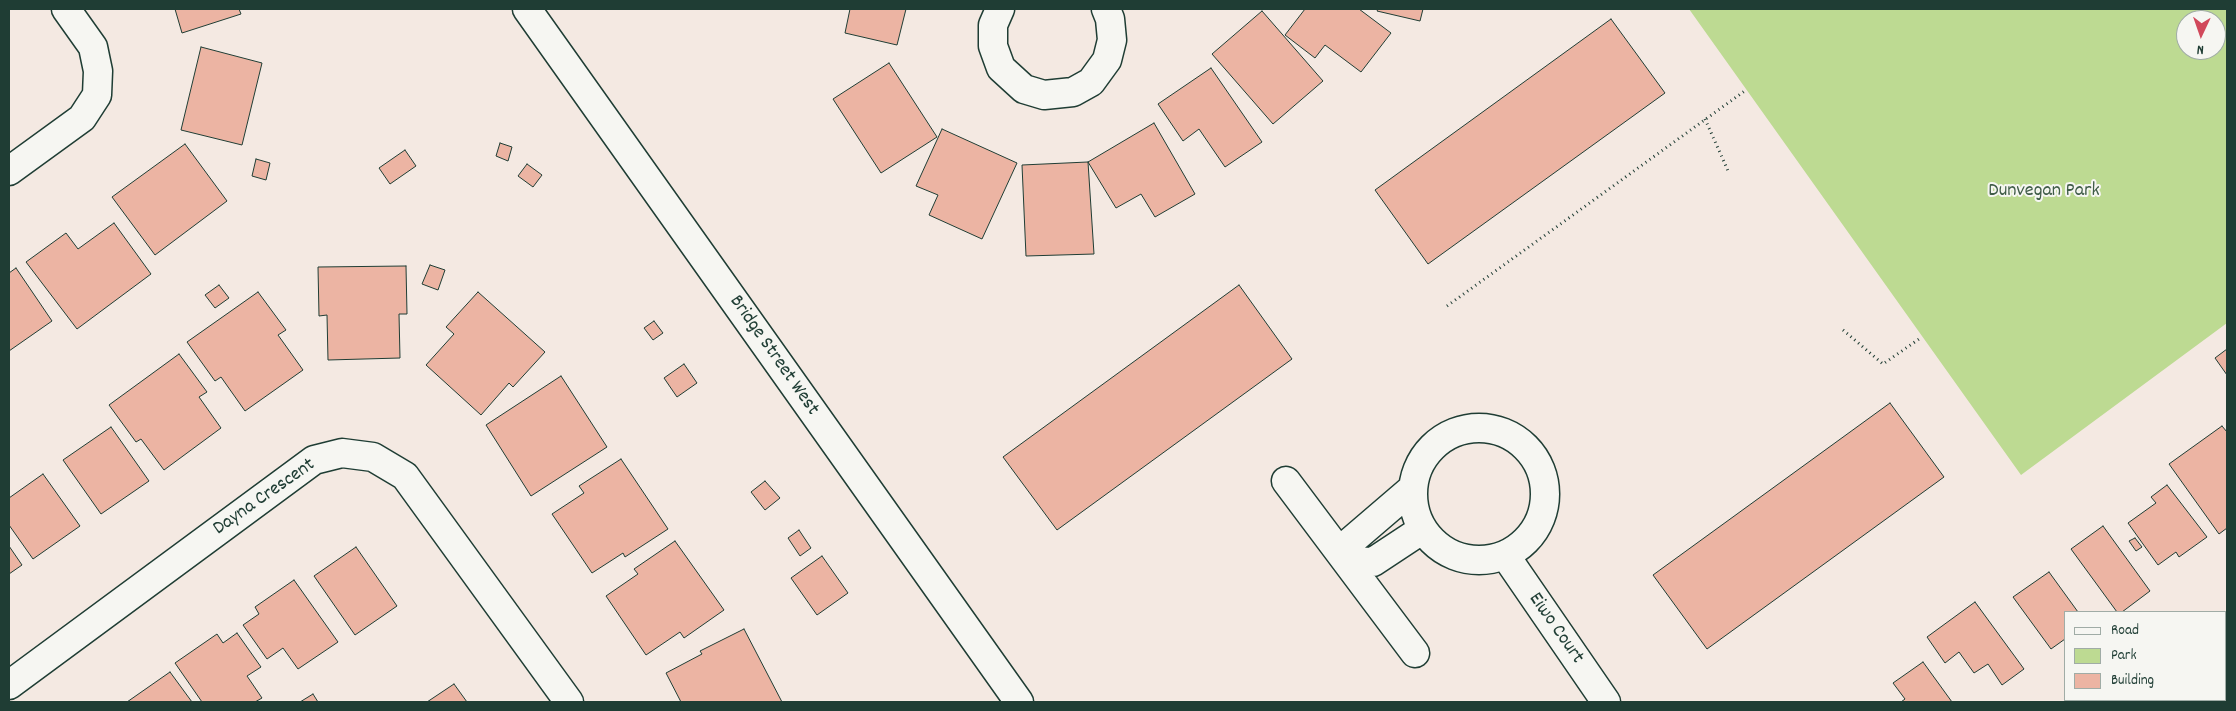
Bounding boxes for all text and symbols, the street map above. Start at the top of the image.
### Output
north arrow [2176,10,2226,60]
text: N [2196,39,2204,59]
park label: Dunvegan Park [1988,180,2100,204]
street label: Bridge Street West [723,291,823,421]
street label: Dayna Crescent [209,454,321,542]
street label: Eiwo Court [1522,589,1588,669]
legend [2064,611,2226,701]
text: Road [2111,620,2139,642]
text: Park [2111,645,2137,667]
text: Building [2111,670,2154,692]

